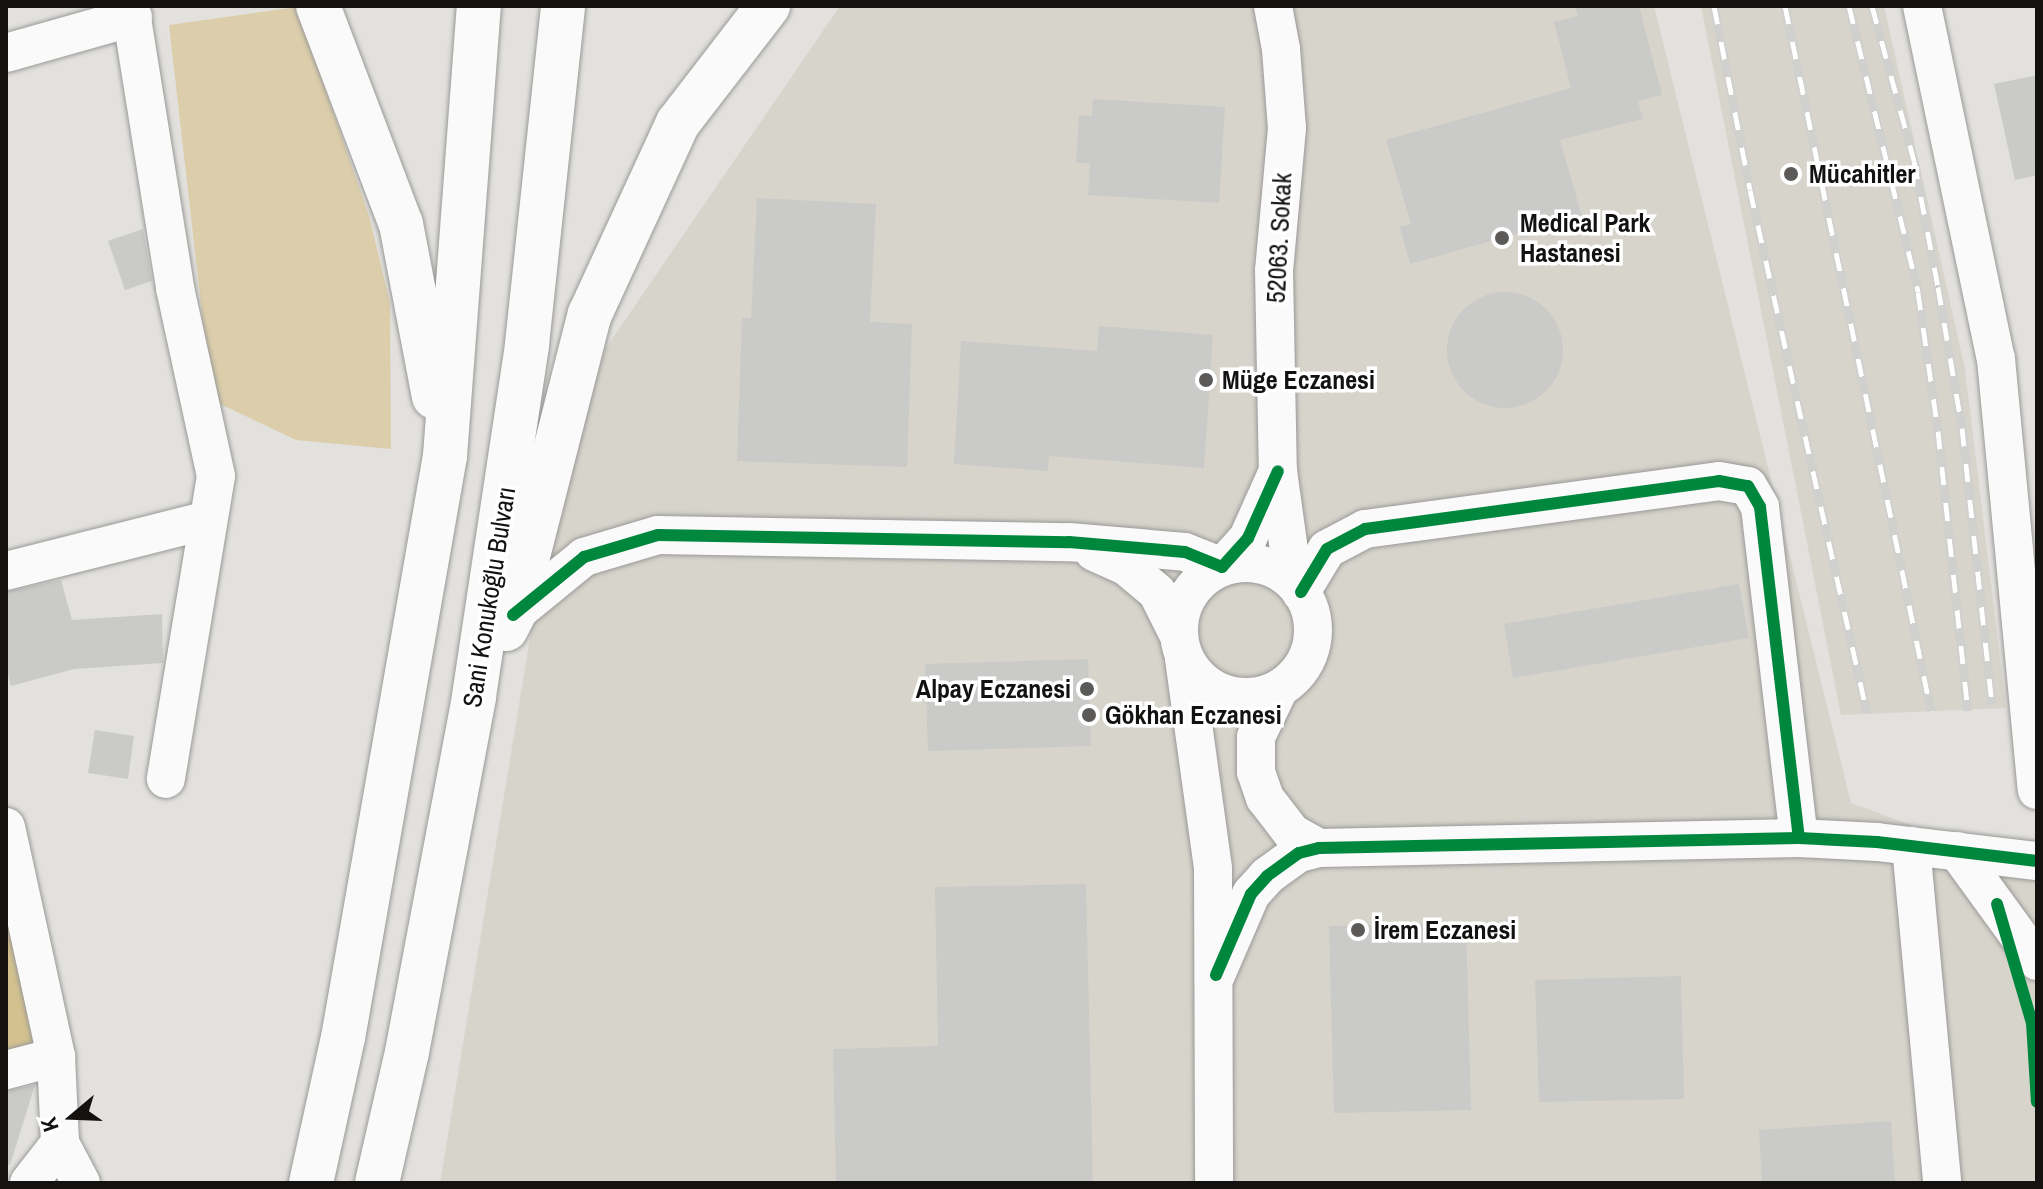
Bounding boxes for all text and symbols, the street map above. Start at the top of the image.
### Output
place label: Mücahitler [1809,158,1916,190]
marker: Mücahitler [1780,163,1802,185]
street label: 52063. Sokak [1260,172,1298,304]
place label: Medical Park Hastanesi [1520,207,1650,268]
marker: Medical Park Hastanesi [1491,227,1513,249]
place label: Müge Eczanesi [1222,364,1375,396]
marker: Müge Eczanesi [1197,371,1215,389]
street label: Sani Konukoğlu Bulvarı [456,485,522,709]
place label: Alpay Eczanesi [916,673,1071,705]
marker: Alpay Eczanesi [1078,680,1096,698]
place label: Gökhan Eczanesi [1105,699,1282,731]
marker: Gökhan Eczanesi [1080,706,1098,724]
place label: İrem Eczanesi [1374,914,1516,946]
marker: İrem Eczanesi [1349,921,1367,939]
north arrow [32,1077,112,1157]
text: K [33,1114,66,1136]

